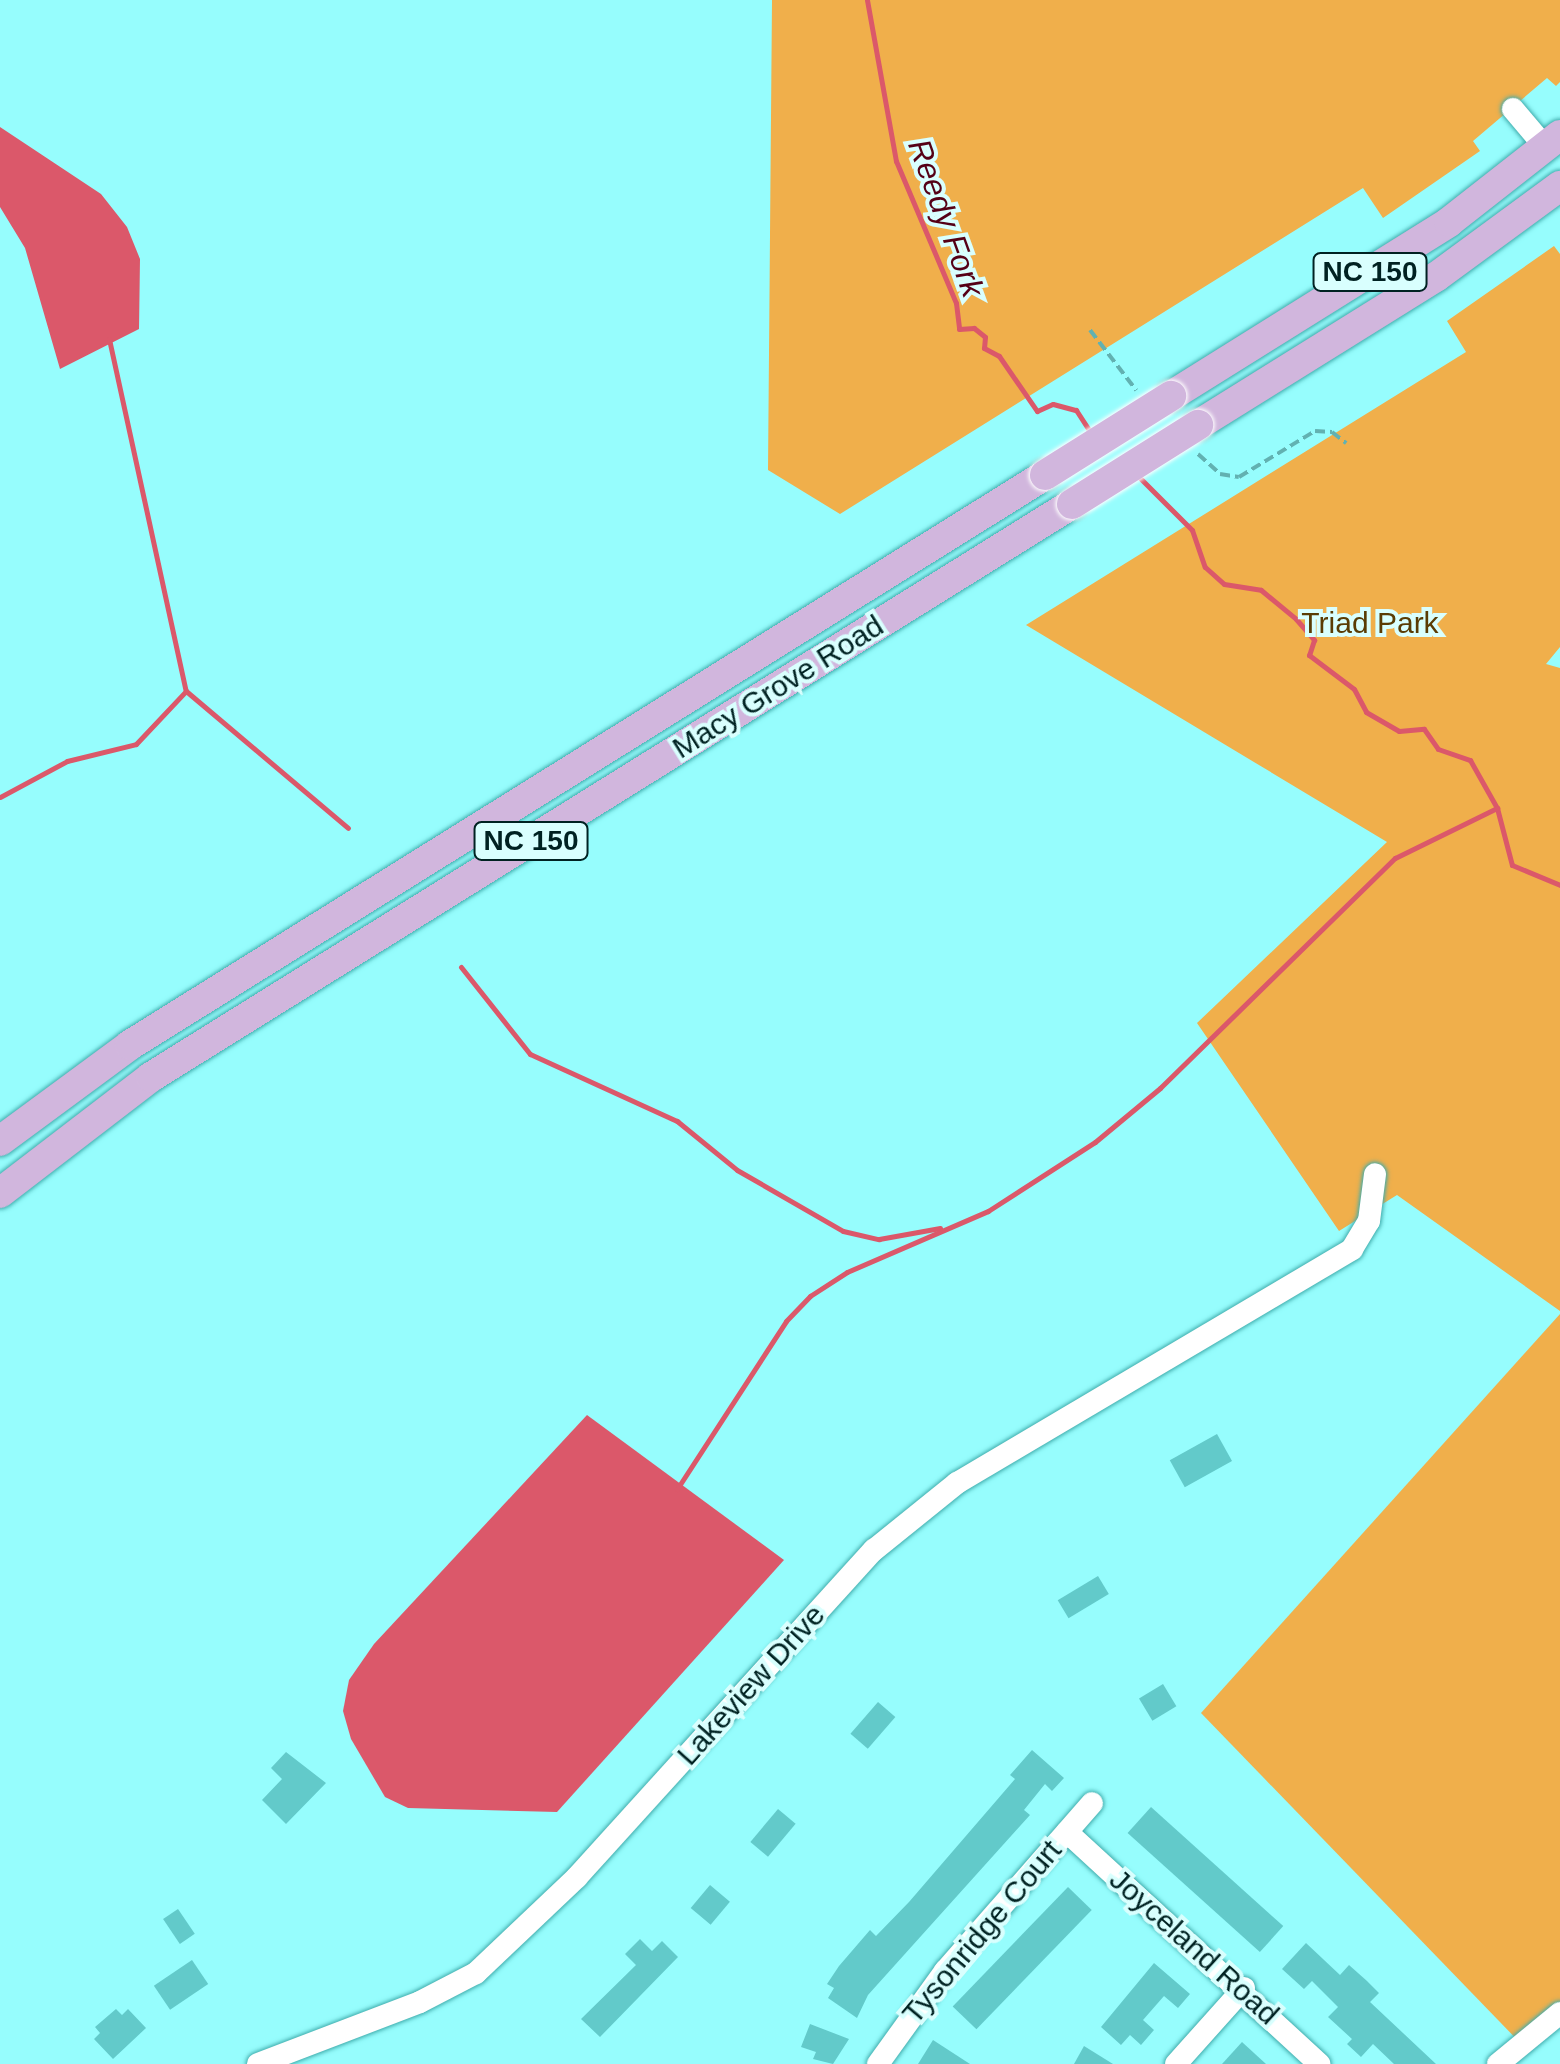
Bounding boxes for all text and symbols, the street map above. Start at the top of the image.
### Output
water label: Reedy Fork [900,134,992,302]
road number: NC 150 [1312,249,1428,295]
park label: Triad Park [1301,605,1439,641]
street label: Macy Grove Road [666,608,890,766]
road number: NC 150 [474,818,588,864]
street label: Lakeview Drive [670,1597,832,1773]
street label: Tysonridge Court [895,1833,1069,2031]
street label: Joyceland Road [1102,1862,1286,2032]

